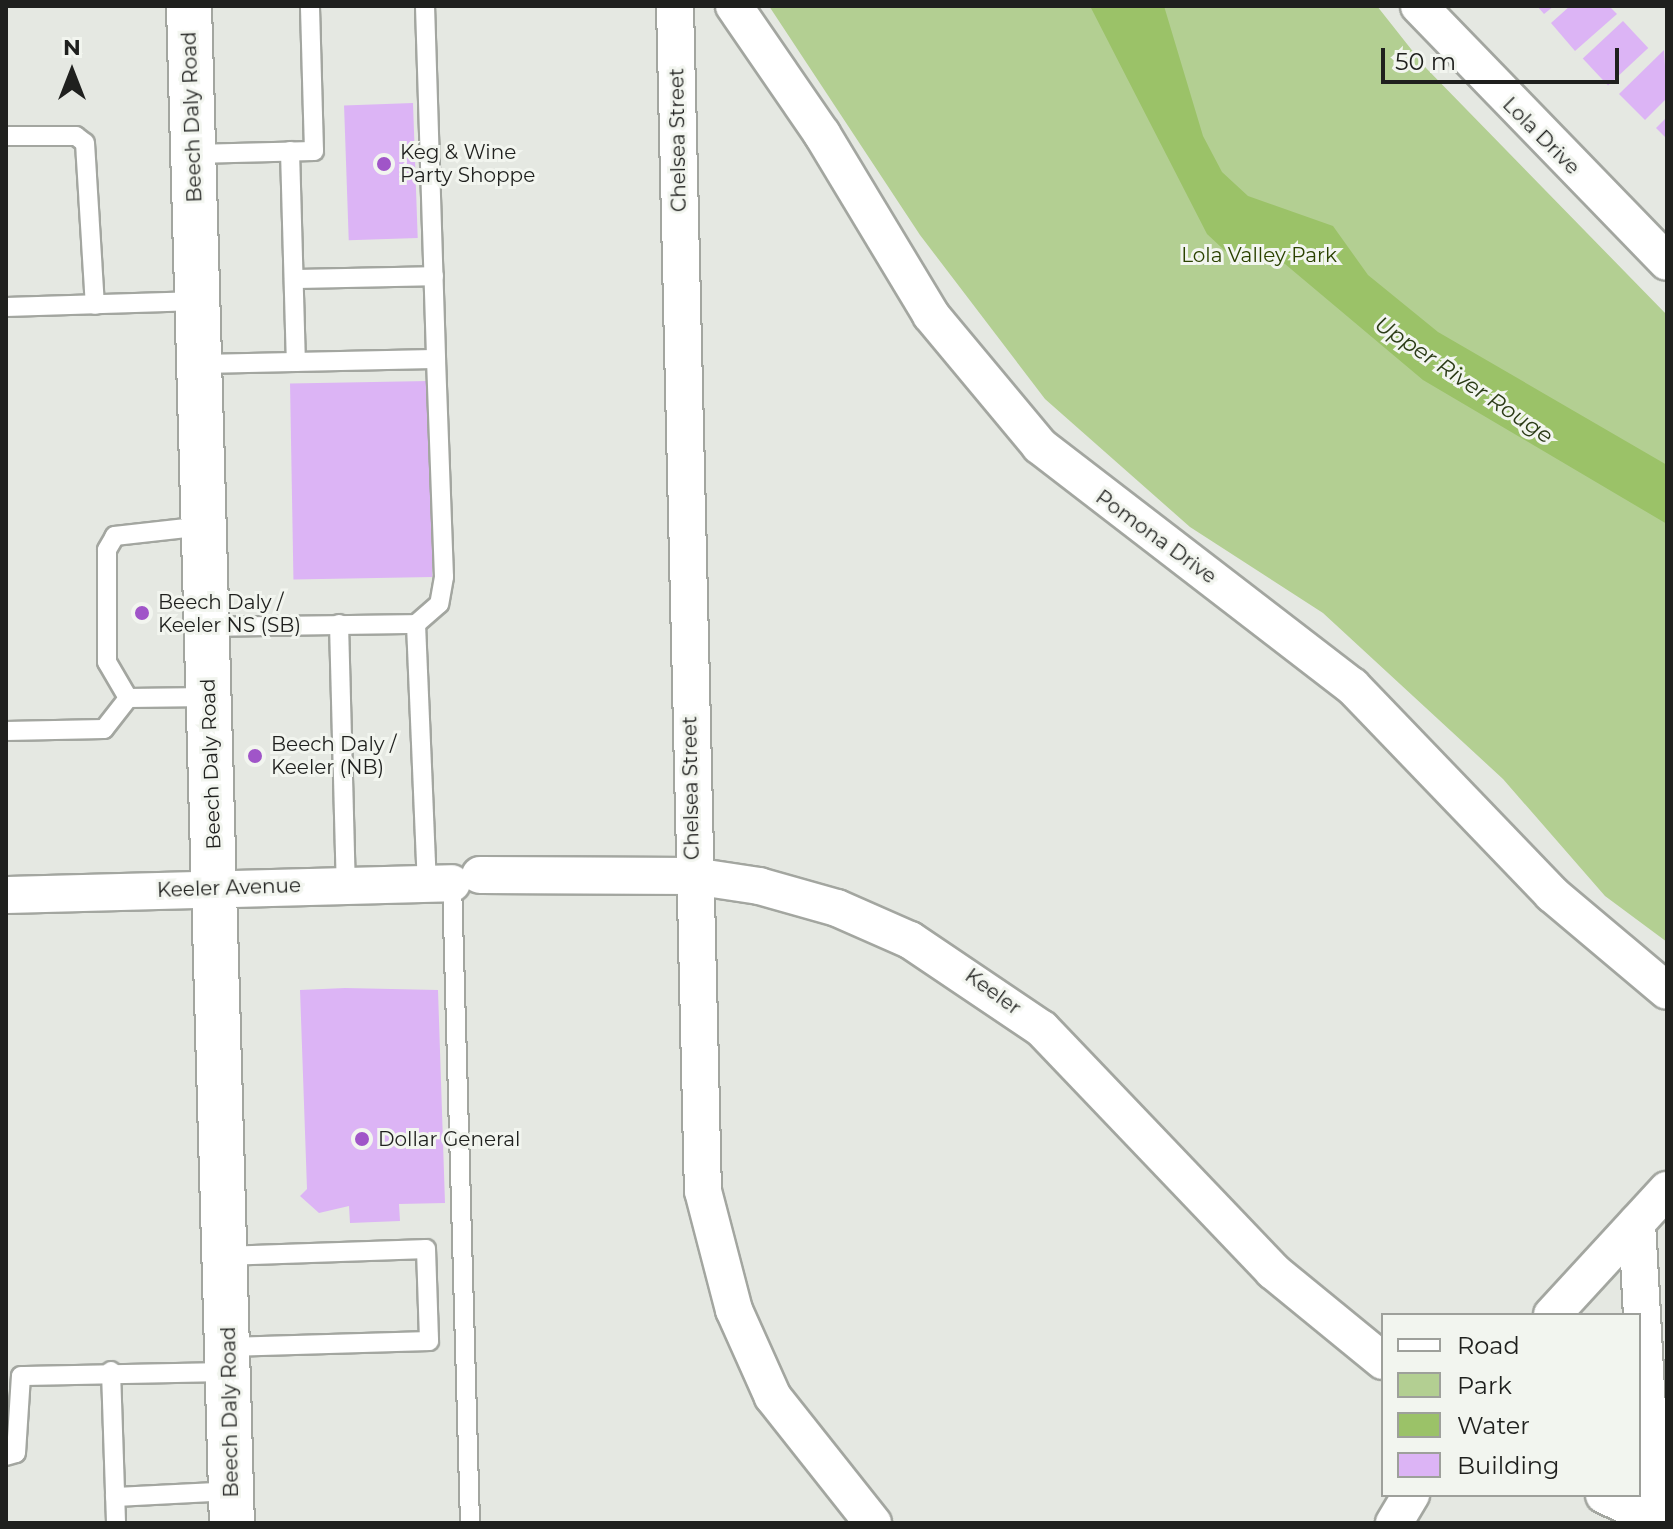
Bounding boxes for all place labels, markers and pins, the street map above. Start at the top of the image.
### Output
place label: Keg & Wine Party Shoppe [400,140,535,187]
marker: Keg & Wine Party Shoppe [375,155,393,173]
place label: Beech Daly / Keeler NS (SB) [158,590,301,637]
marker: Beech Daly / Keeler NS (SB) [133,604,151,622]
place label: Beech Daly / Keeler (NB) [271,732,396,779]
marker: Beech Daly / Keeler (NB) [246,747,264,765]
place label: Dollar General [378,1127,520,1151]
marker: Dollar General [353,1130,371,1148]

